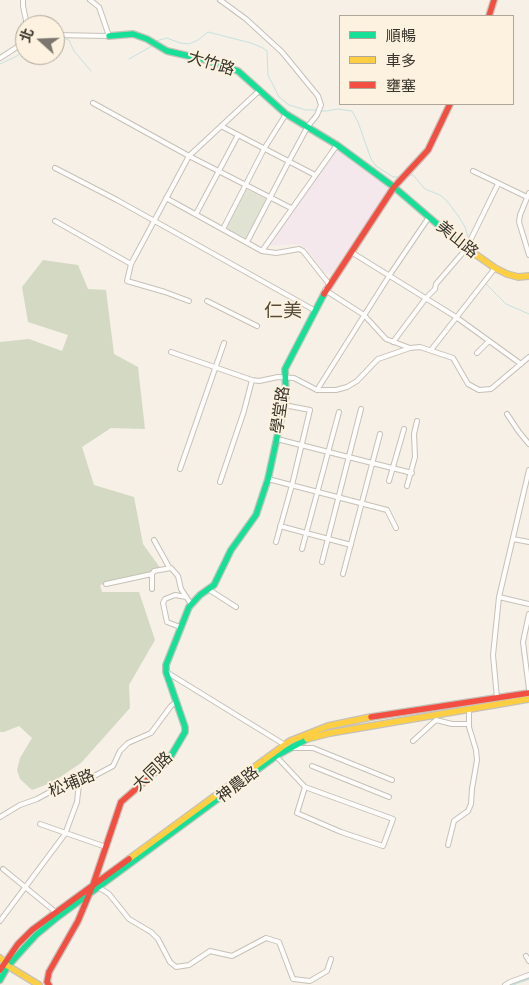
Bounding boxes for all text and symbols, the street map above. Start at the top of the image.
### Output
north arrow [15,15,65,65]
legend [339,15,514,105]
text: 北 [16,26,38,45]
text: 順暢 [386,26,416,45]
street label: 大竹路 [185,48,237,80]
text: 車多 [386,51,416,70]
text: 壅塞 [386,76,416,95]
street label: 美山路 [432,217,482,263]
district label: 仁美 [264,301,302,323]
street label: 學堂路 [268,385,294,435]
street label: 大同路 [129,748,177,796]
street label: 神農路 [213,763,263,807]
street label: 松埔路 [46,766,98,802]

